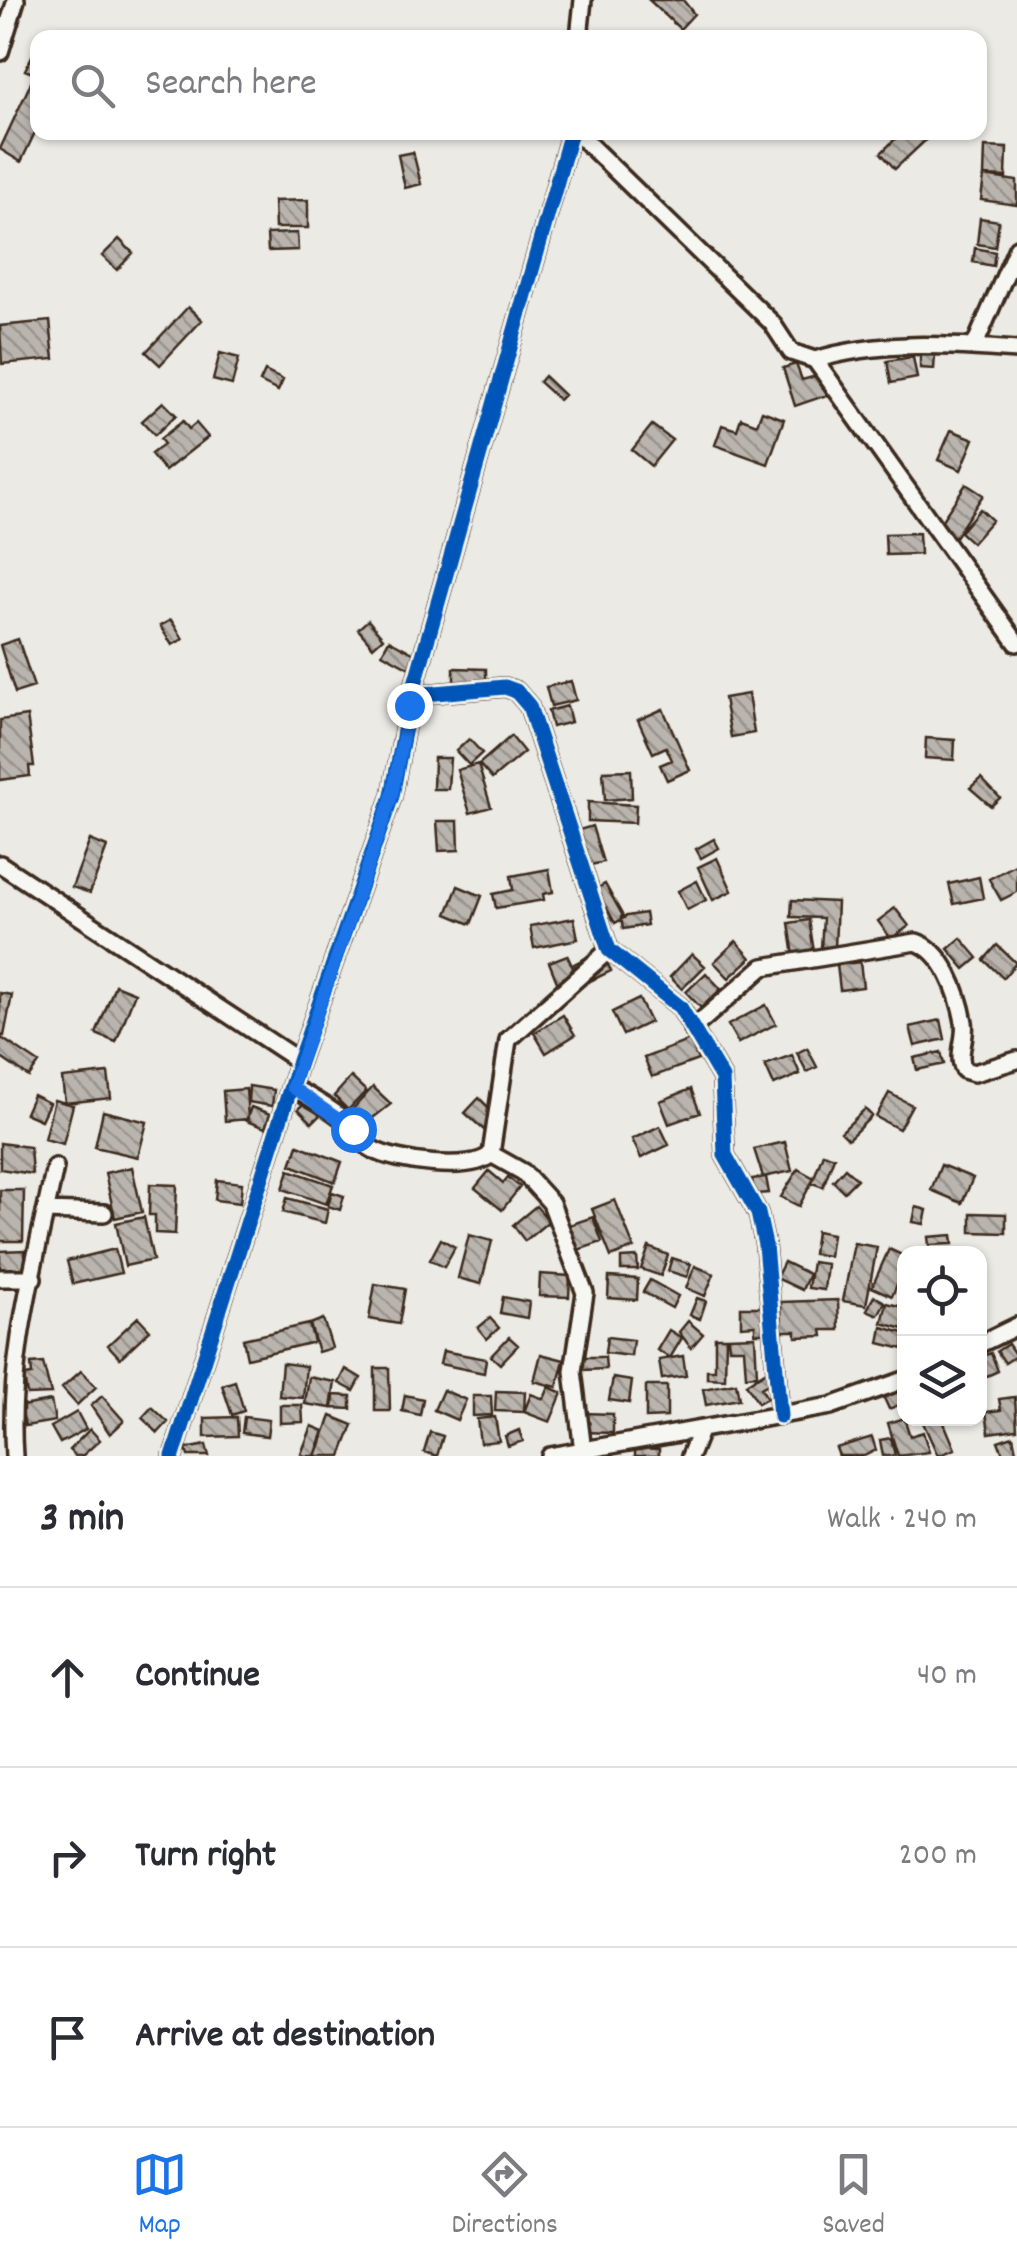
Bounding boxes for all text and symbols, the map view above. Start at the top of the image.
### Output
search box [30,30,987,140]
icon: search [65,58,120,113]
text: Search here [145,58,317,113]
route end [387,683,433,729]
route start [331,1107,377,1153]
map controls [897,1246,987,1426]
button: locate [897,1246,987,1336]
button: layers [897,1336,987,1426]
text: 3 min [40,1491,124,1551]
text: Walk · 240 m [827,1498,977,1544]
icon: ahead [40,1650,95,1705]
text: Continue [135,1650,260,1705]
text: 40 m [917,1654,977,1700]
icon: right [40,1830,95,1885]
text: Turn right [135,1830,276,1885]
text: 200 m [899,1834,977,1880]
icon: arrive [40,2010,95,2065]
text: Arrive at destination [135,2010,435,2065]
tab: Map [132,2147,187,2247]
tab: Directions [452,2147,558,2247]
tab: Saved [822,2147,885,2247]

